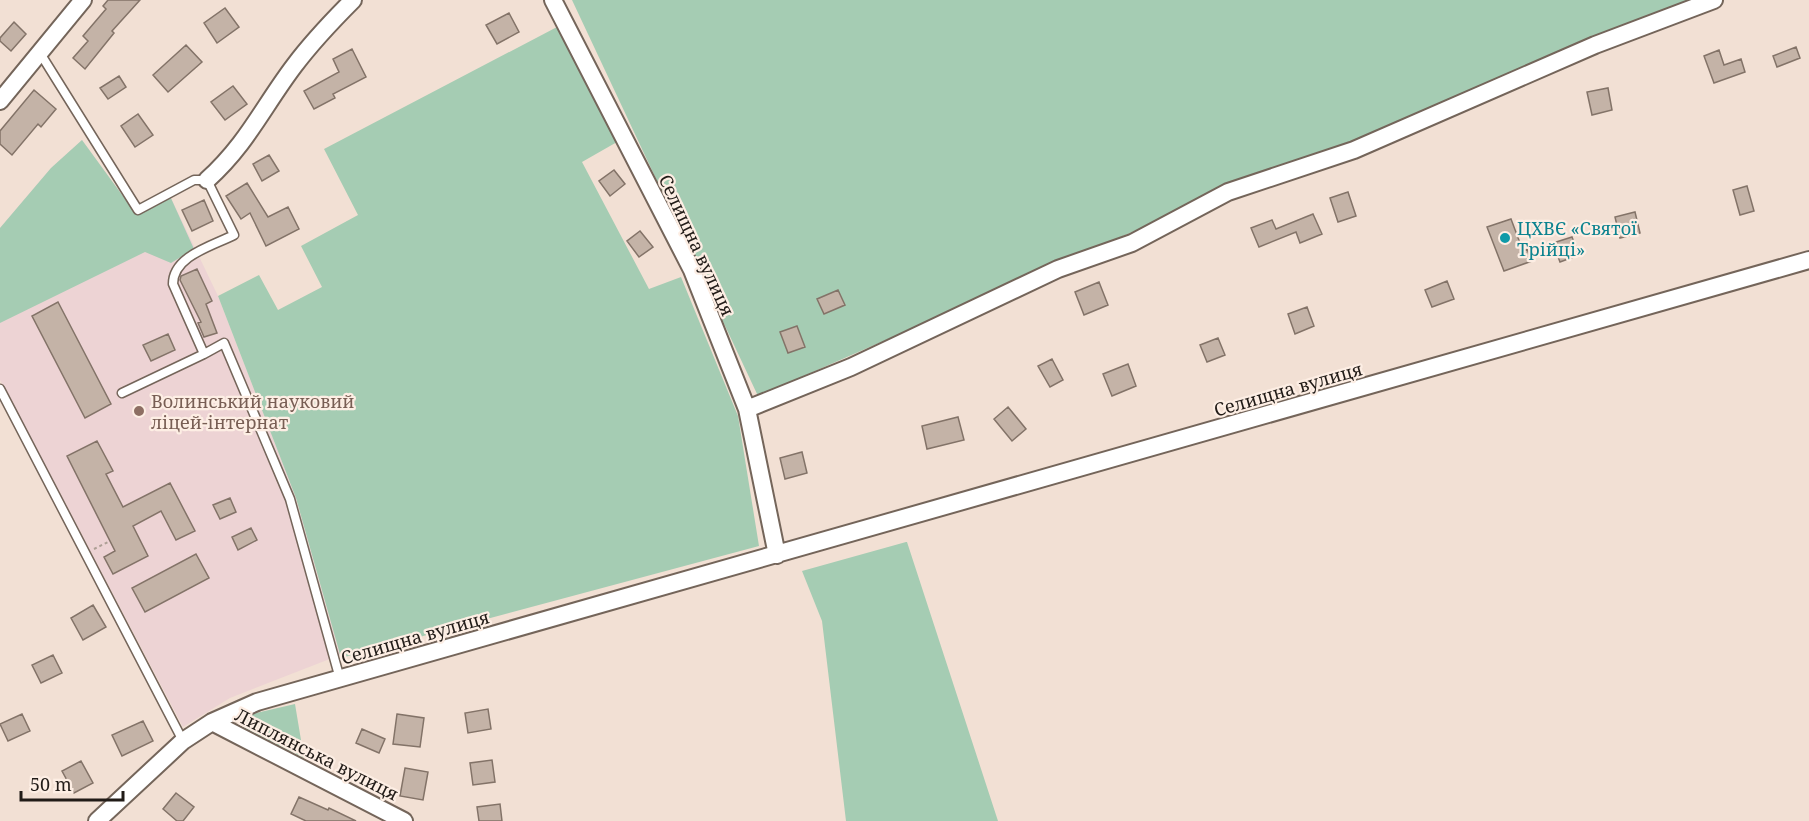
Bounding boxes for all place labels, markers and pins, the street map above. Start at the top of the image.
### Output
place label: ЦХВЄ «Святої Трійці» [1517,216,1637,261]
marker: ЦХВЄ «Святої Трійці» [1498,231,1512,245]
place label: Волинський науковий ліцей-інтернат [151,389,355,434]
marker: Волинський науковий ліцей-інтернат [132,404,146,418]

